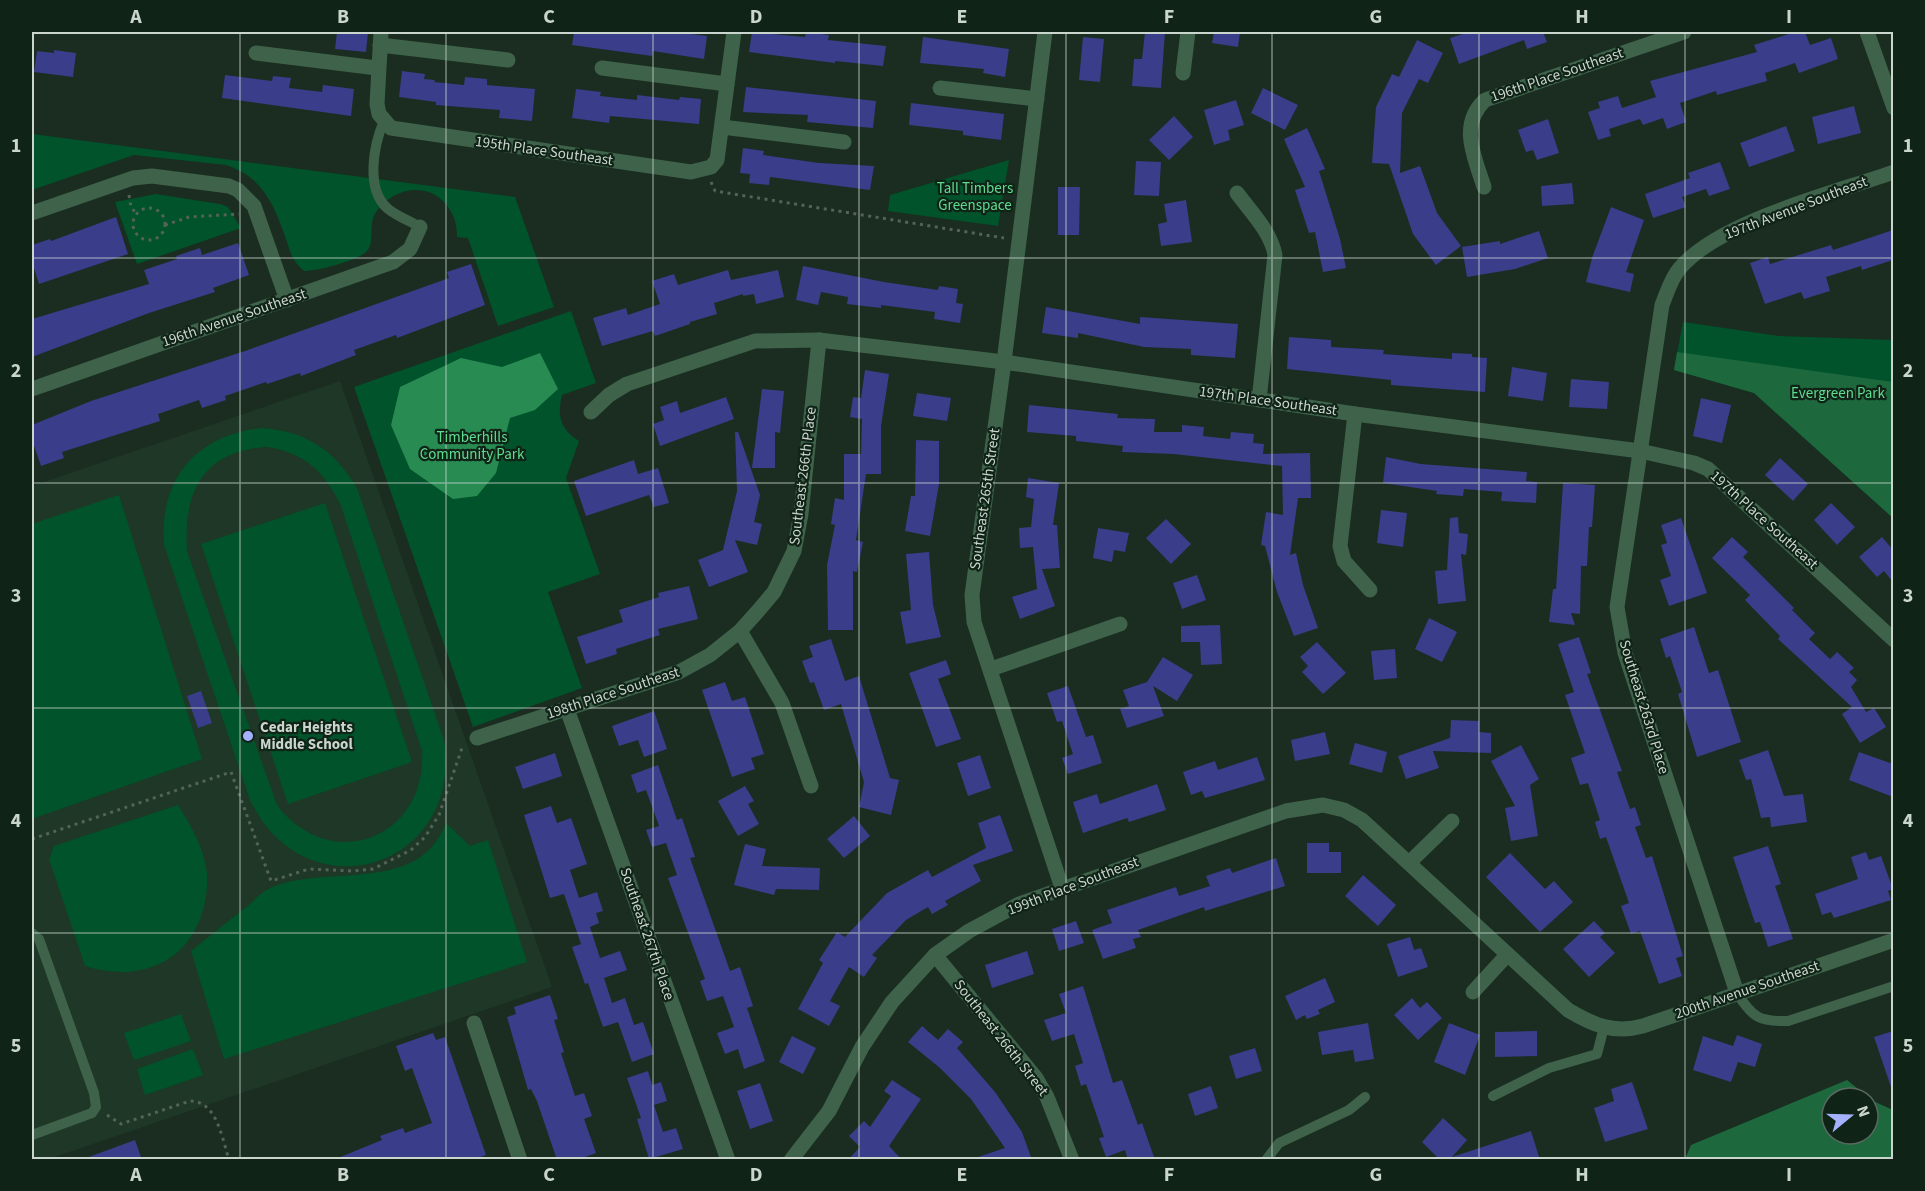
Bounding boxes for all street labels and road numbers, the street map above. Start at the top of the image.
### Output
street label: 196th Place Southeast [1488,42,1626,108]
street label: 195th Place Southeast [474,131,614,171]
street label: 197th Avenue Southeast [1722,171,1870,245]
street label: 196th Avenue Southeast [159,283,309,353]
street label: 197th Place Southeast [1198,381,1338,421]
street label: Southeast 266th Place [784,406,822,546]
street label: Southeast 265th Street [965,427,1005,571]
street label: 197th Place Southeast [1705,466,1823,574]
street label: Southeast 263rd Place [1614,637,1674,777]
street label: 198th Place Southeast [544,662,682,724]
street label: 199th Place Southeast [1004,851,1142,921]
street label: Southeast 267th Place [614,865,680,1003]
street label: 200th Avenue Southeast [1672,955,1822,1025]
street label: Southeast 266th Street [949,975,1053,1101]

